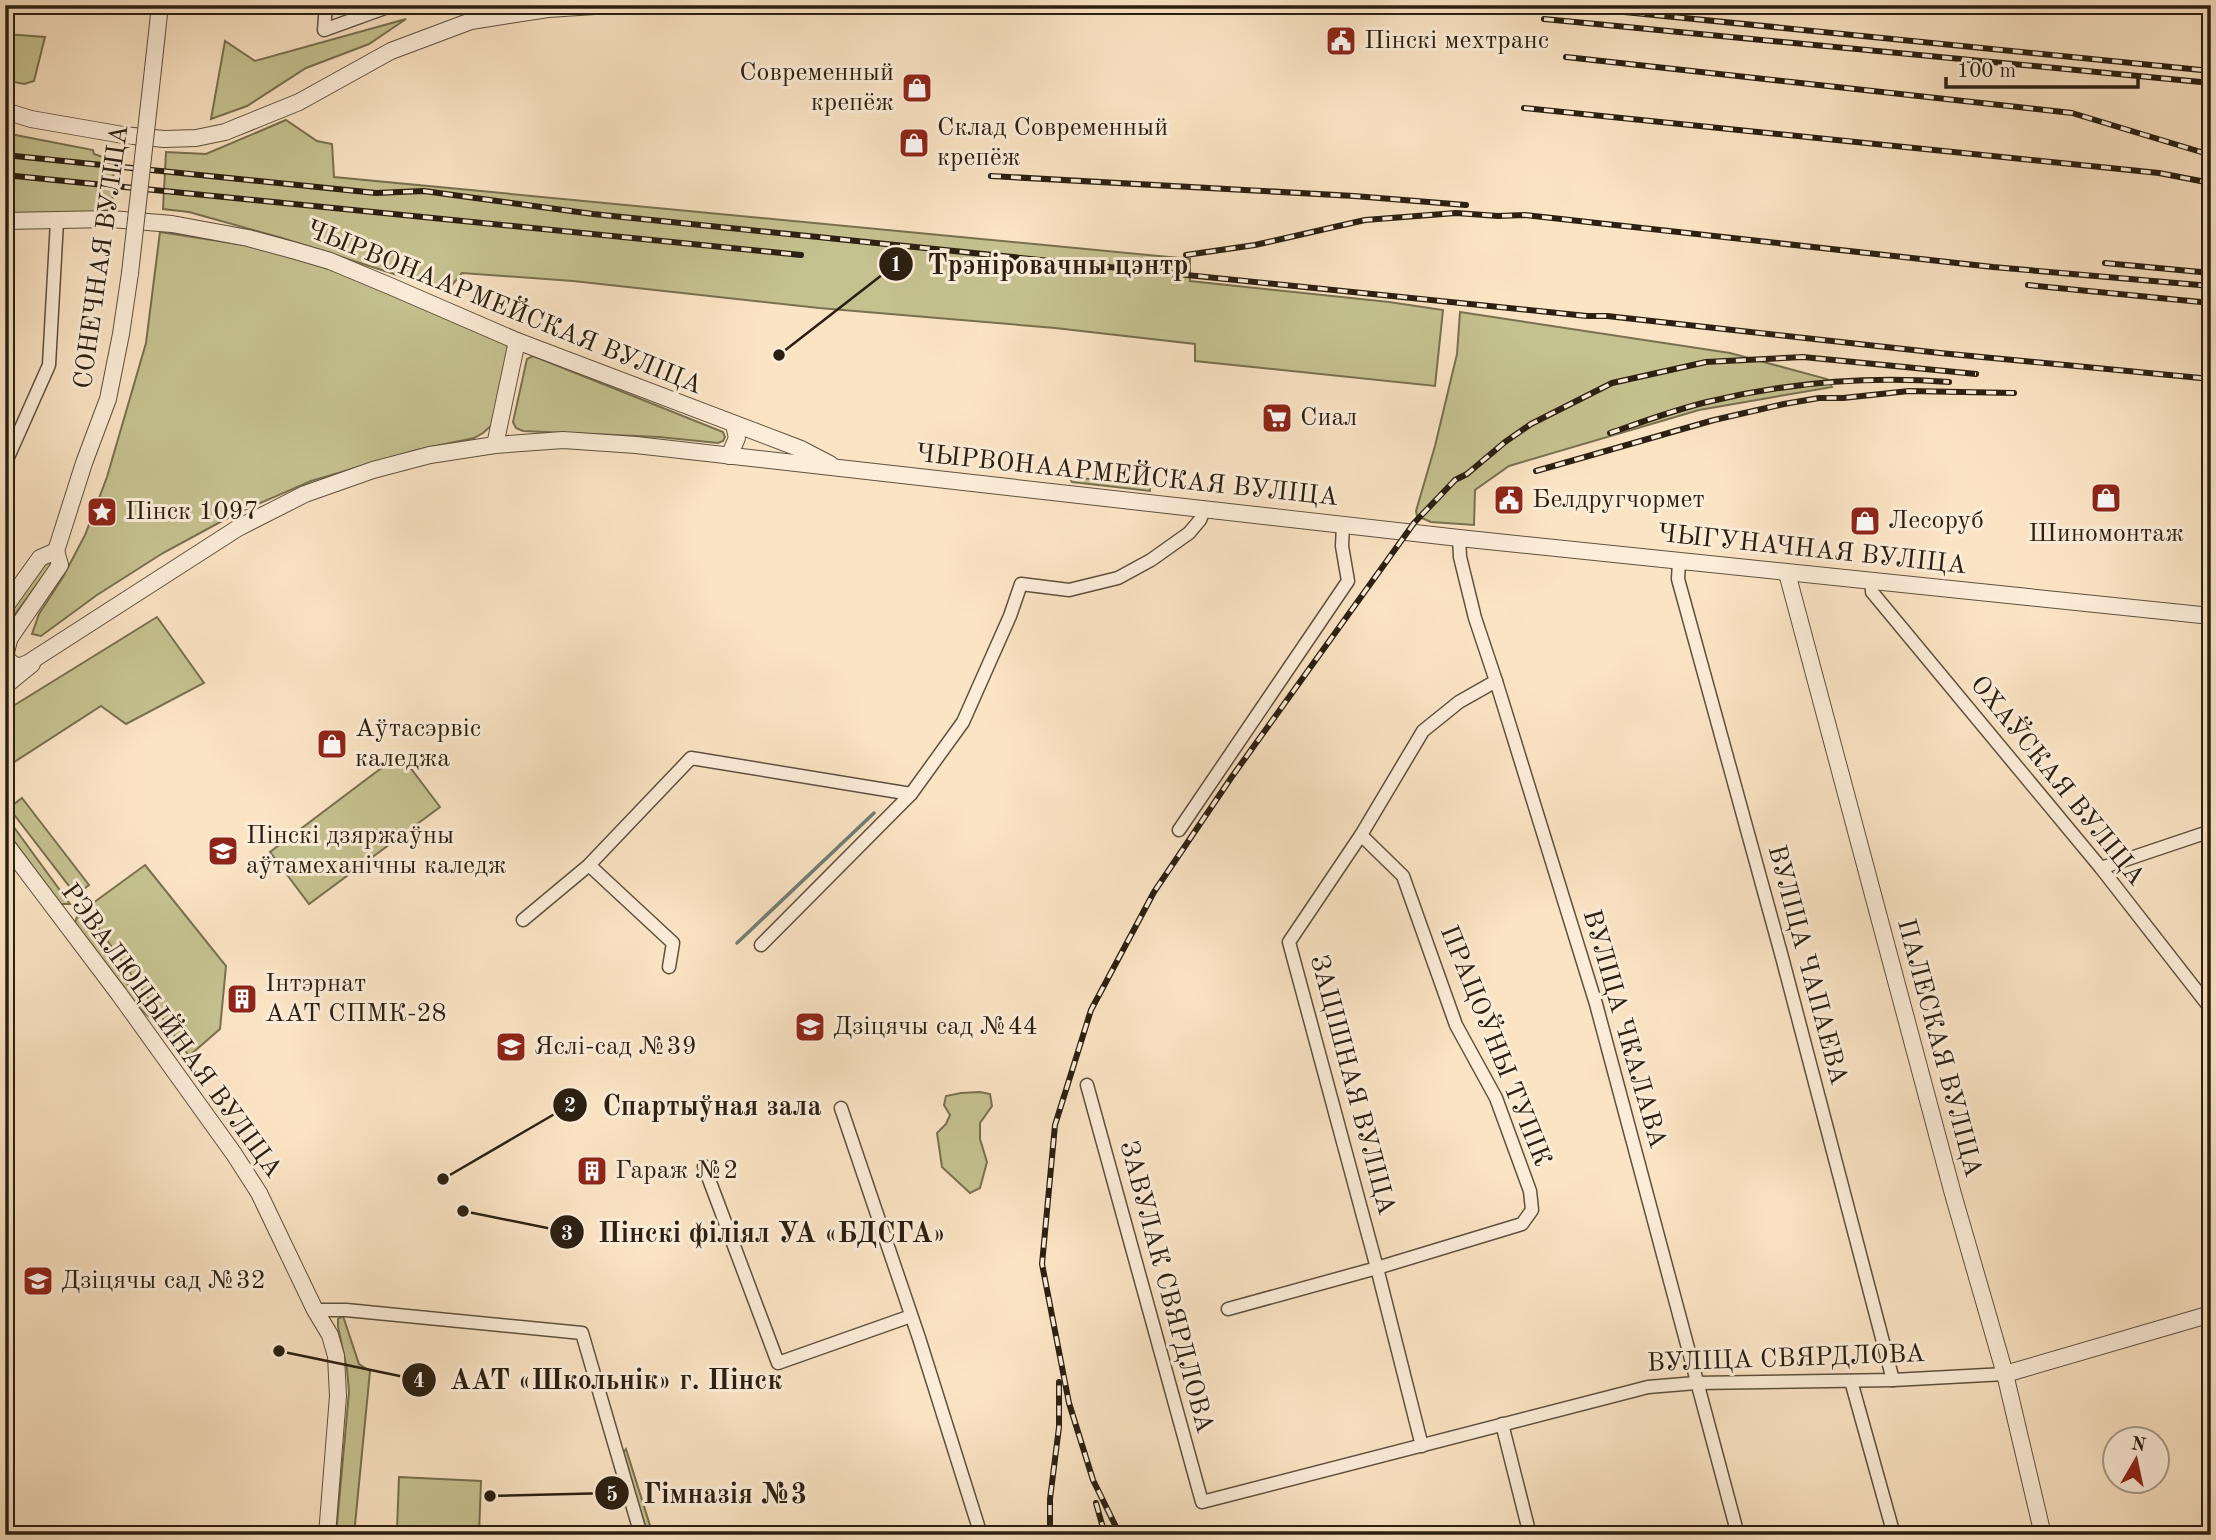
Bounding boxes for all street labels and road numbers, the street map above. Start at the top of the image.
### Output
street label: СОНЕЧНАЯ ВУЛІЦА [71,123,133,391]
street label: ЧЫРВОНААРМЕЙСКАЯ ВУЛІЦА [302,212,708,400]
street label: ЧЫРВОНААРМЕЙСКАЯ ВУЛІЦА [914,436,1340,511]
street label: ЧЫГУНАЧНАЯ ВУЛІЦА [1656,521,1968,579]
street label: ОХАЎСКАЯ ВУЛІЦА [1965,668,2153,891]
street label: ВУЛІЦА ЧАПАЕВА [1762,842,1852,1088]
street label: РЭВАЛЮЦЫЙНАЯ ВУЛІЦА [56,876,290,1183]
street label: ВУЛІЦА ЧКАЛАВА [1577,907,1671,1151]
street label: ПАЛЕСКАЯ ВУЛІЦА [1892,916,1986,1180]
street label: ПРАЦОЎНЫ ТУПІК [1435,920,1560,1170]
street label: ЗАЦІШНАЯ ВУЛІЦА [1305,952,1399,1218]
street label: ЗАВУЛАК СВЯРДЛОВА [1114,1138,1218,1436]
street label: ВУЛІЦА СВЯРДЛОВА [1646,1341,1926,1377]

